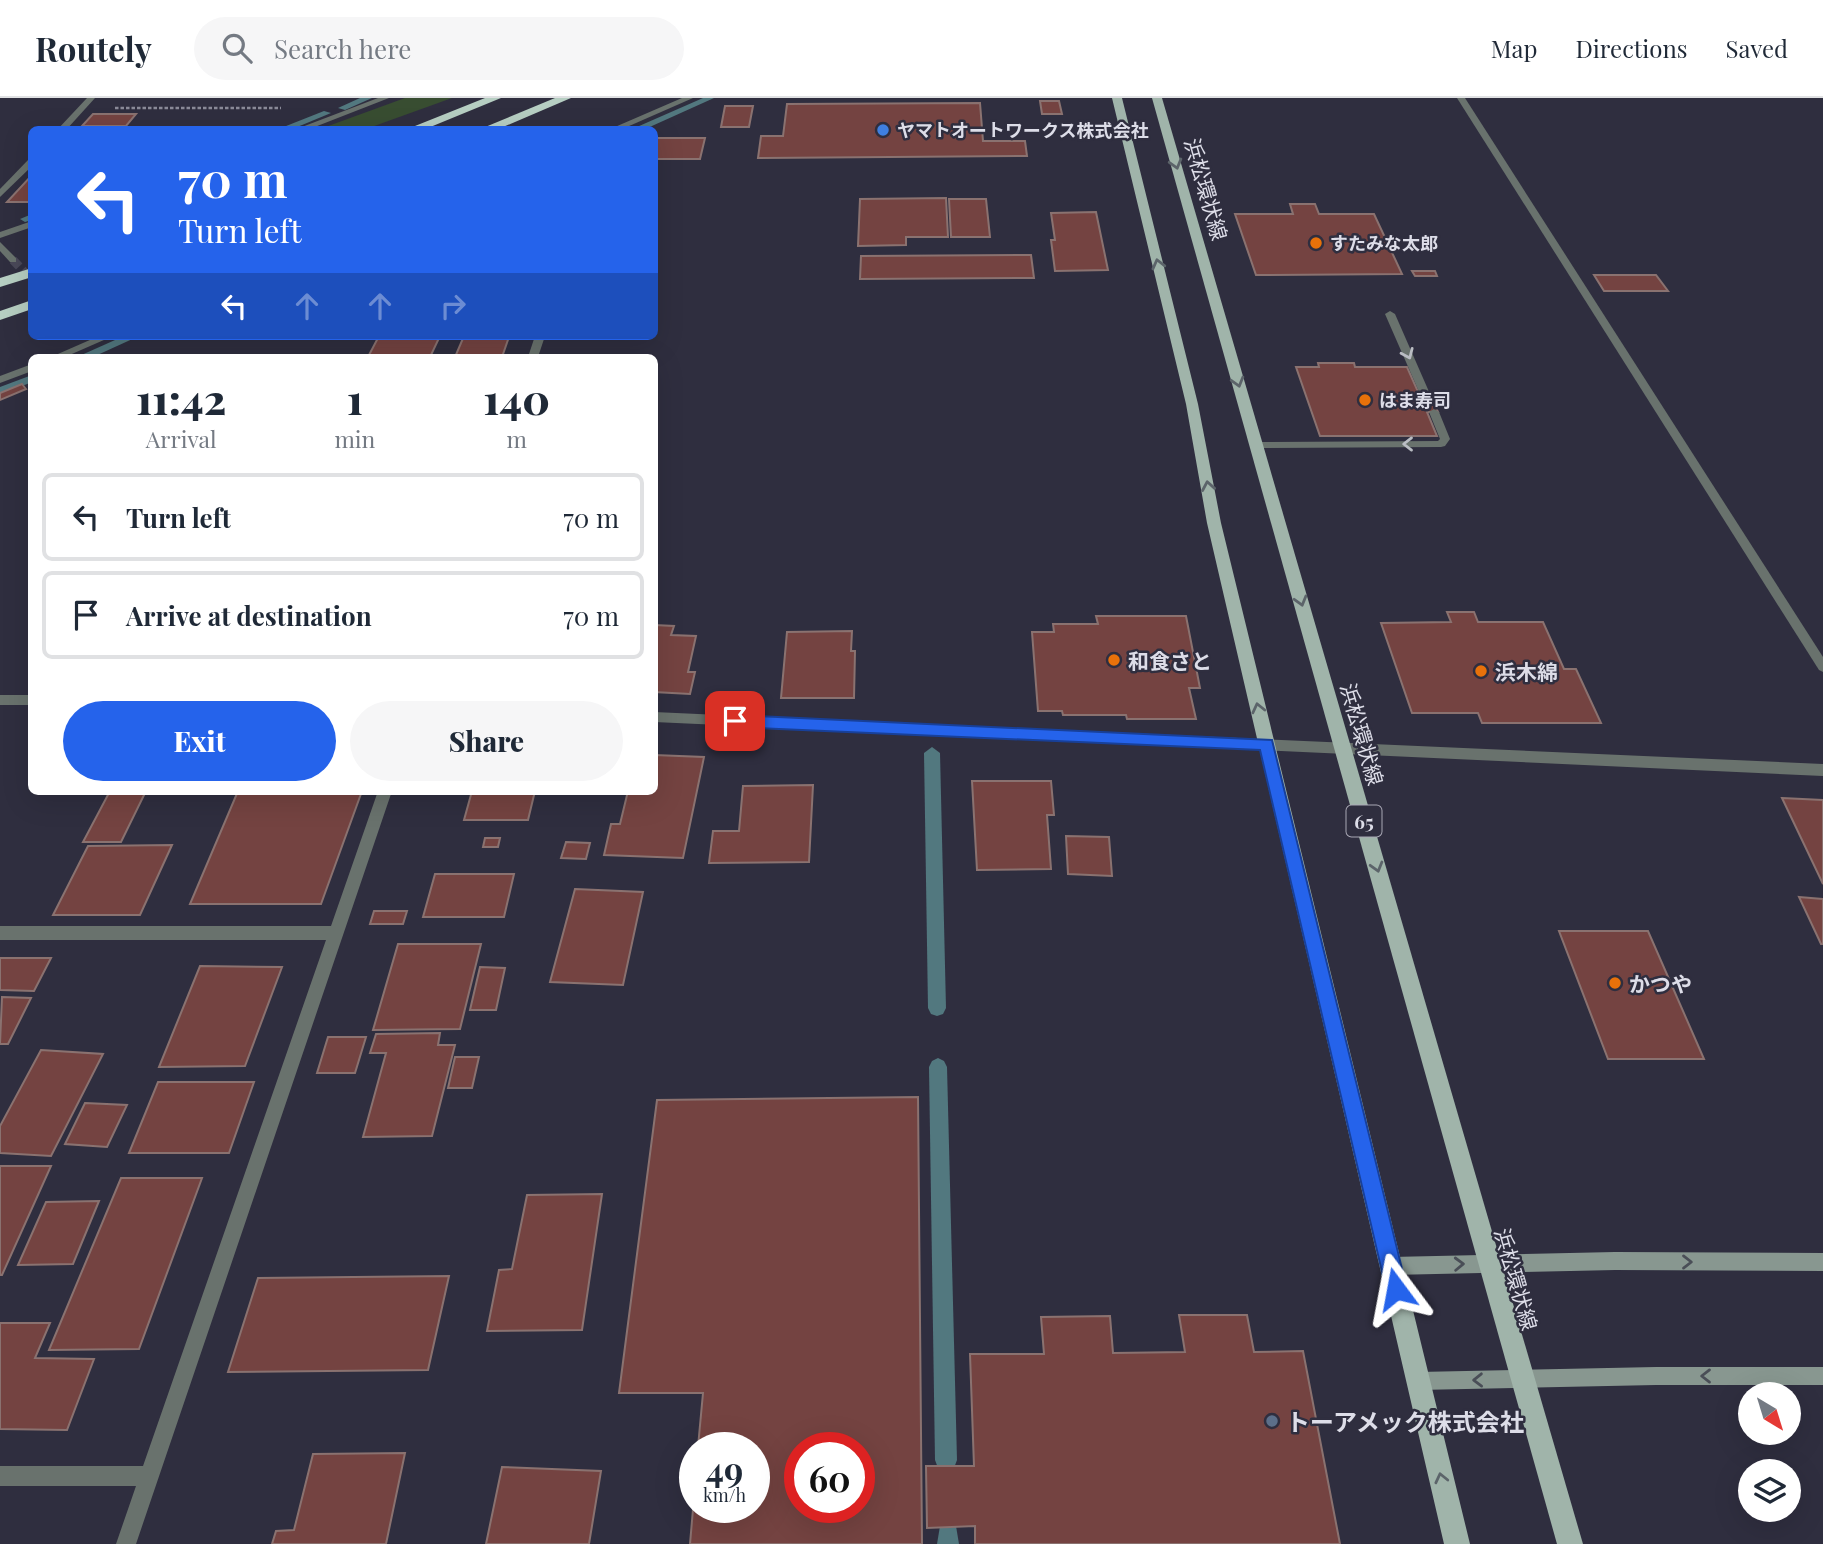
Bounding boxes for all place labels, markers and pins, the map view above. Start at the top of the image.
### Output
place label: ヤマトオートワークス株式会社 [897,118,1148,142]
marker: ヤマトオートワークス株式会社 [875,122,891,138]
place label: すたみな太郎 [1330,231,1438,255]
marker: すたみな太郎 [1308,235,1324,251]
place label: はま寿司 [1379,388,1451,412]
marker: はま寿司 [1357,392,1373,408]
place label: 和食さと [1128,646,1212,674]
marker: 和食さと [1106,652,1122,668]
place label: 浜木綿 [1495,657,1558,685]
marker: 浜木綿 [1473,663,1489,679]
pin [705,691,765,751]
place label: かつや [1629,969,1692,997]
marker: かつや [1607,975,1623,991]
place label: トーアメック株式会社 [1286,1405,1524,1437]
marker: トーアメック株式会社 [1264,1413,1280,1429]

